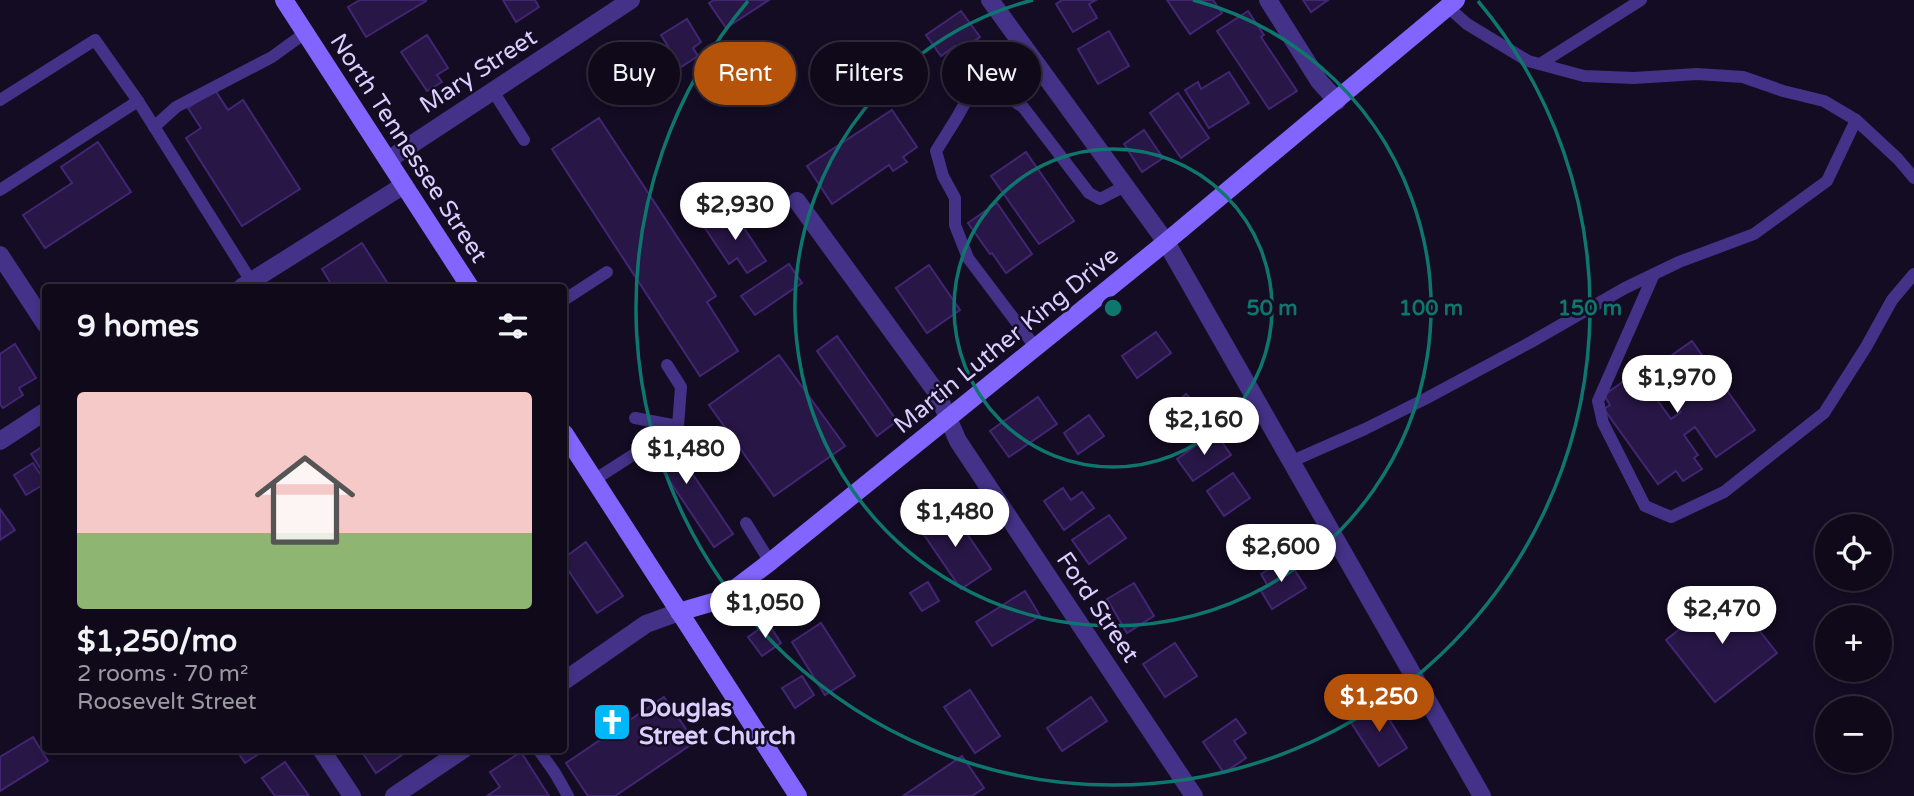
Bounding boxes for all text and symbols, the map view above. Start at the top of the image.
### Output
street label: Mary Street [414,23,542,120]
street label: North Tennessee Street [324,28,494,268]
chip: Buy [588,42,680,105]
chip: Rent [694,42,796,105]
chip: Filters [810,42,928,105]
chip: New [942,42,1041,105]
pin: $2,930 [678,182,792,242]
text: $2,930 [696,191,774,219]
street label: Martin Luther King Drive [888,241,1124,440]
centre of rings [1101,296,1125,320]
text: 50 m [1246,296,1298,321]
text: 100 m [1399,296,1463,321]
text: 150 m [1558,296,1622,321]
icon: filters [494,307,532,345]
text: 9 homes [77,308,199,345]
pin: $1,970 [1620,356,1734,415]
text: $1,970 [1638,364,1716,392]
pin: $2,160 [1147,398,1261,457]
text: $2,160 [1165,406,1243,434]
pin: $1,480 [629,426,743,486]
text: $1,480 [647,435,725,463]
icon: home [242,437,368,563]
pin: $1,480 [898,490,1012,549]
text: $1,480 [916,498,994,526]
map controls [1815,514,1892,773]
button: locate [1815,514,1892,591]
pin: $2,600 [1224,524,1338,584]
text: $2,600 [1242,533,1320,561]
street label: Ford Street [1050,547,1145,668]
pin: $1,050 [708,580,822,640]
pin: $2,470 [1665,586,1779,646]
text: $1,050 [726,589,804,617]
text: $2,470 [1683,595,1761,623]
button: + [1815,605,1892,682]
text: $1,250/mo [77,623,237,660]
text: 2 rooms · 70 m² [77,660,248,688]
pin: $1,250 [1322,674,1436,734]
text: $1,250 [1340,683,1418,711]
text: Roosevelt Street [77,688,257,716]
place label: Douglas Street Church [639,694,796,751]
button: − [1815,696,1892,773]
church icon: Douglas Street Church [591,701,633,743]

